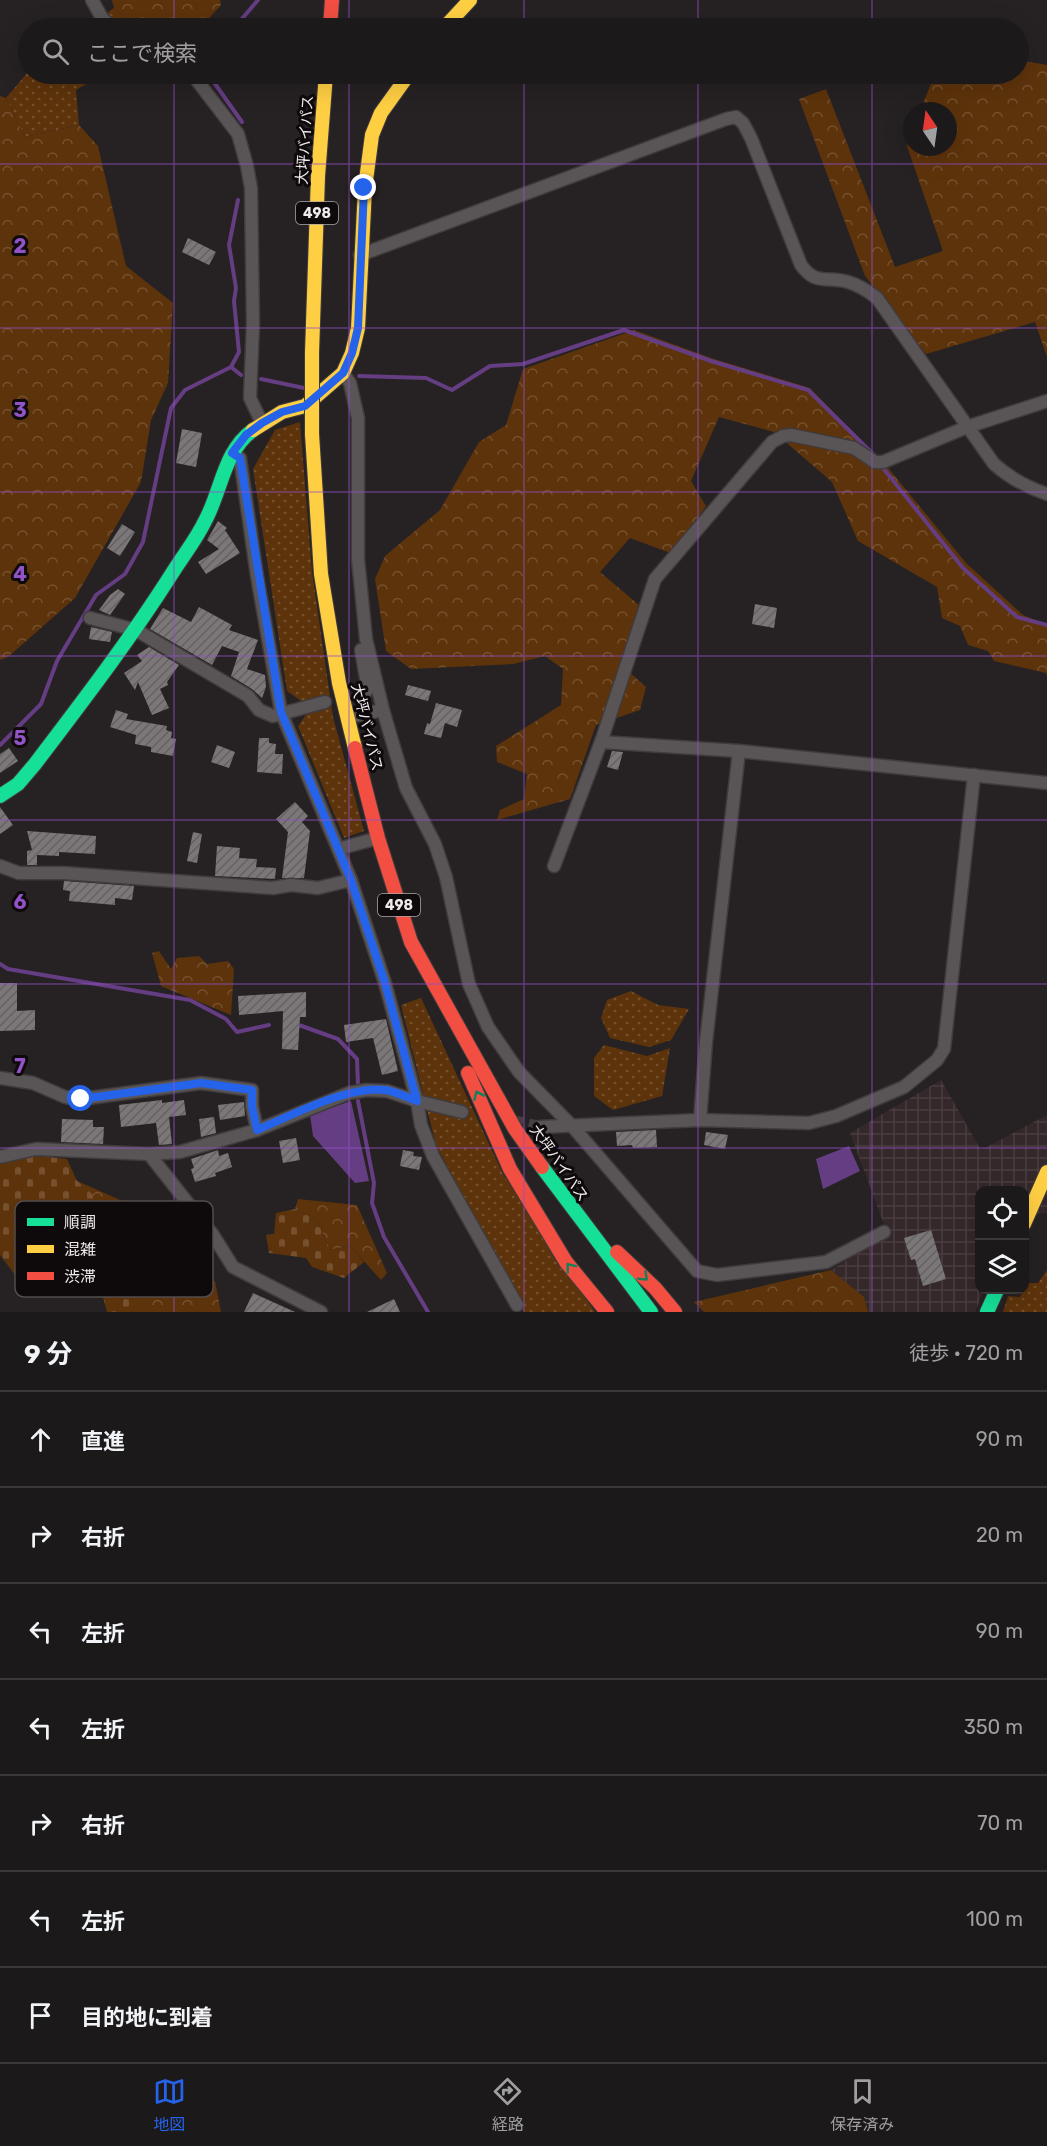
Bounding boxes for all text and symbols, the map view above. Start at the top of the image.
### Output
search box [18,18,1029,84]
icon: search [39,35,72,68]
text: ここで検索 [87,40,197,67]
street label: 大坪バイパス [293,95,317,185]
north arrow [903,102,957,156]
route end [350,174,376,200]
road number: 498 [296,202,338,224]
text: 2 [14,234,27,258]
text: 3 [13,398,27,422]
text: 4 [13,562,27,586]
street label: 大坪バイパス [347,681,387,773]
text: 5 [14,726,27,750]
text: 6 [13,890,27,914]
road number: 498 [378,894,420,916]
text: 7 [14,1054,26,1078]
route start [67,1085,93,1111]
one-way arrow [473,1091,485,1102]
street label: 大坪バイパス [526,1121,592,1205]
map controls [975,1186,1029,1294]
button: locate [975,1186,1029,1240]
legend [15,1201,213,1297]
text: 順調 [64,1213,96,1232]
text: 混雑 [64,1240,96,1259]
button: layers [975,1240,1029,1294]
one-way arrow [566,1262,577,1273]
text: 渋滞 [64,1267,96,1286]
one-way arrow [636,1270,647,1281]
text: 9 分 [24,1339,72,1370]
text: 徒歩 · 720 m [909,1341,1023,1365]
icon: ahead [24,1423,57,1456]
text: 90 m [976,1427,1023,1451]
text: 直進 [81,1428,125,1455]
icon: right [24,1519,57,1552]
text: 20 m [976,1523,1023,1547]
text: 右折 [81,1524,125,1551]
icon: left [24,1615,57,1648]
text: 90 m [976,1619,1023,1643]
text: 左折 [81,1620,125,1647]
icon: left [24,1711,57,1744]
text: 350 m [964,1715,1023,1739]
text: 左折 [81,1716,125,1743]
icon: right [24,1807,57,1840]
text: 70 m [977,1811,1023,1835]
text: 右折 [81,1812,125,1839]
icon: left [24,1903,57,1936]
text: 100 m [966,1907,1023,1931]
text: 左折 [81,1908,125,1935]
icon: arrive [24,1999,57,2032]
text: 目的地に到着 [81,2004,213,2031]
tab: 地図 [153,2075,186,2135]
tab: 経路 [491,2075,524,2135]
tab: 保存済み [830,2075,894,2135]

